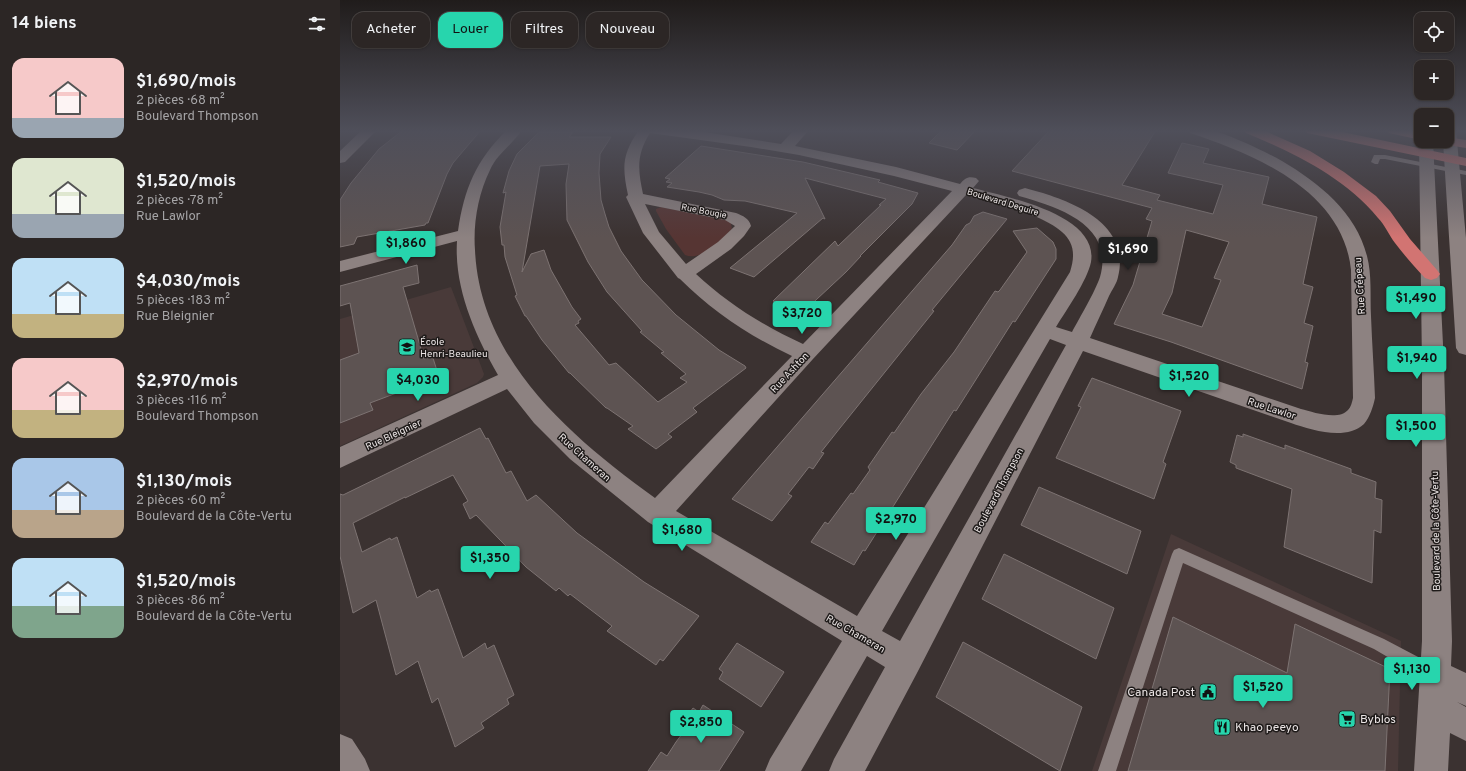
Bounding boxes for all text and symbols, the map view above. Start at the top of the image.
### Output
chip: Acheter [352,12,430,48]
chip: Louer [438,12,503,48]
chip: Filtres [511,12,578,48]
chip: Nouveau [586,12,669,48]
map controls [1414,12,1454,148]
button: locate [1414,12,1454,52]
text: 14 biens [12,13,77,35]
icon: filters [306,13,328,35]
button: + [1414,60,1454,100]
text: $1,690/mois [136,71,236,93]
icon: home [44,74,92,122]
text: 2 pièces · 68 m² [136,93,225,109]
button: − [1414,108,1454,148]
text: Boulevard Thompson [136,109,259,125]
text: $1,520/mois [136,171,236,193]
icon: home [44,174,92,222]
street label: Boulevard Deguire [966,186,1040,219]
text: 2 pièces · 78 m² [136,193,223,209]
street label: Rue Bougie [680,202,728,221]
text: Rue Lawlor [136,209,201,225]
pin: $1,860 [373,231,439,265]
text: $1,860 [385,236,427,252]
pin: $1,690 [1095,237,1161,271]
text: $1,690 [1107,242,1149,258]
street label: Rue Crépeau [1352,257,1369,315]
text: $4,030/mois [136,271,240,293]
icon: home [44,274,92,322]
pin: $1,490 [1383,286,1449,320]
text: $1,490 [1395,291,1437,307]
text: 5 pièces · 183 m² [136,293,230,309]
pin: $3,720 [769,301,835,335]
text: $3,720 [782,306,822,322]
text: Rue Bleignier [136,309,214,325]
place label: École Henri-Beaulieu [420,336,488,361]
school or university icon: École Henri-Beaulieu [397,337,417,357]
pin: $1,940 [1384,346,1450,380]
street label: Rue Ashton [768,350,812,396]
text: $1,940 [1396,351,1438,367]
pin: $1,520 [1156,364,1222,398]
pin: $4,030 [385,368,451,402]
text: $1,520 [1169,369,1209,385]
text: $2,970/mois [136,371,238,393]
text: $4,030 [396,373,440,389]
icon: home [44,374,92,422]
text: 3 pièces · 116 m² [136,393,226,409]
street label: Rue Lawlor [1246,396,1297,423]
text: Boulevard Thompson [136,409,259,425]
pin: $1,500 [1383,414,1449,448]
street label: Rue Bleignier [364,417,424,454]
text: $1,500 [1395,419,1437,435]
street label: Rue Chameran [555,431,613,485]
street label: Boulevard Thompson [971,446,1027,535]
text: $1,130/mois [136,471,232,493]
street label: Boulevard de la Côte-Vertu [1429,471,1444,591]
icon: home [44,474,92,522]
text: 2 pièces · 60 m² [136,493,225,509]
pin: $2,970 [863,507,929,541]
text: Boulevard de la Côte-Vertu [136,509,292,525]
text: $2,970 [875,512,917,528]
pin: $1,680 [649,518,715,552]
text: $1,680 [662,523,702,539]
pin: $1,350 [457,546,523,580]
text: $1,350 [470,551,510,567]
text: $1,520/mois [136,571,236,593]
icon: home [44,574,92,622]
text: 3 pièces · 86 m² [136,593,225,609]
text: Boulevard de la Côte-Vertu [136,609,292,625]
street label: Rue Chameran [823,612,887,656]
pin: $1,130 [1379,657,1445,691]
text: $1,130 [1393,662,1431,678]
pin: $1,520 [1230,675,1296,709]
text: $1,520 [1243,680,1283,696]
public building icon: Canada Post [1198,682,1218,702]
place label: Canada Post [1127,685,1195,701]
supermarket icon: Byblos [1337,709,1357,729]
pin: $2,850 [668,710,734,744]
place label: Byblos [1360,712,1396,728]
text: $2,850 [679,715,723,731]
restaurant icon: Khao peeyo [1212,717,1232,737]
place label: Khao peeyo [1235,720,1299,736]

